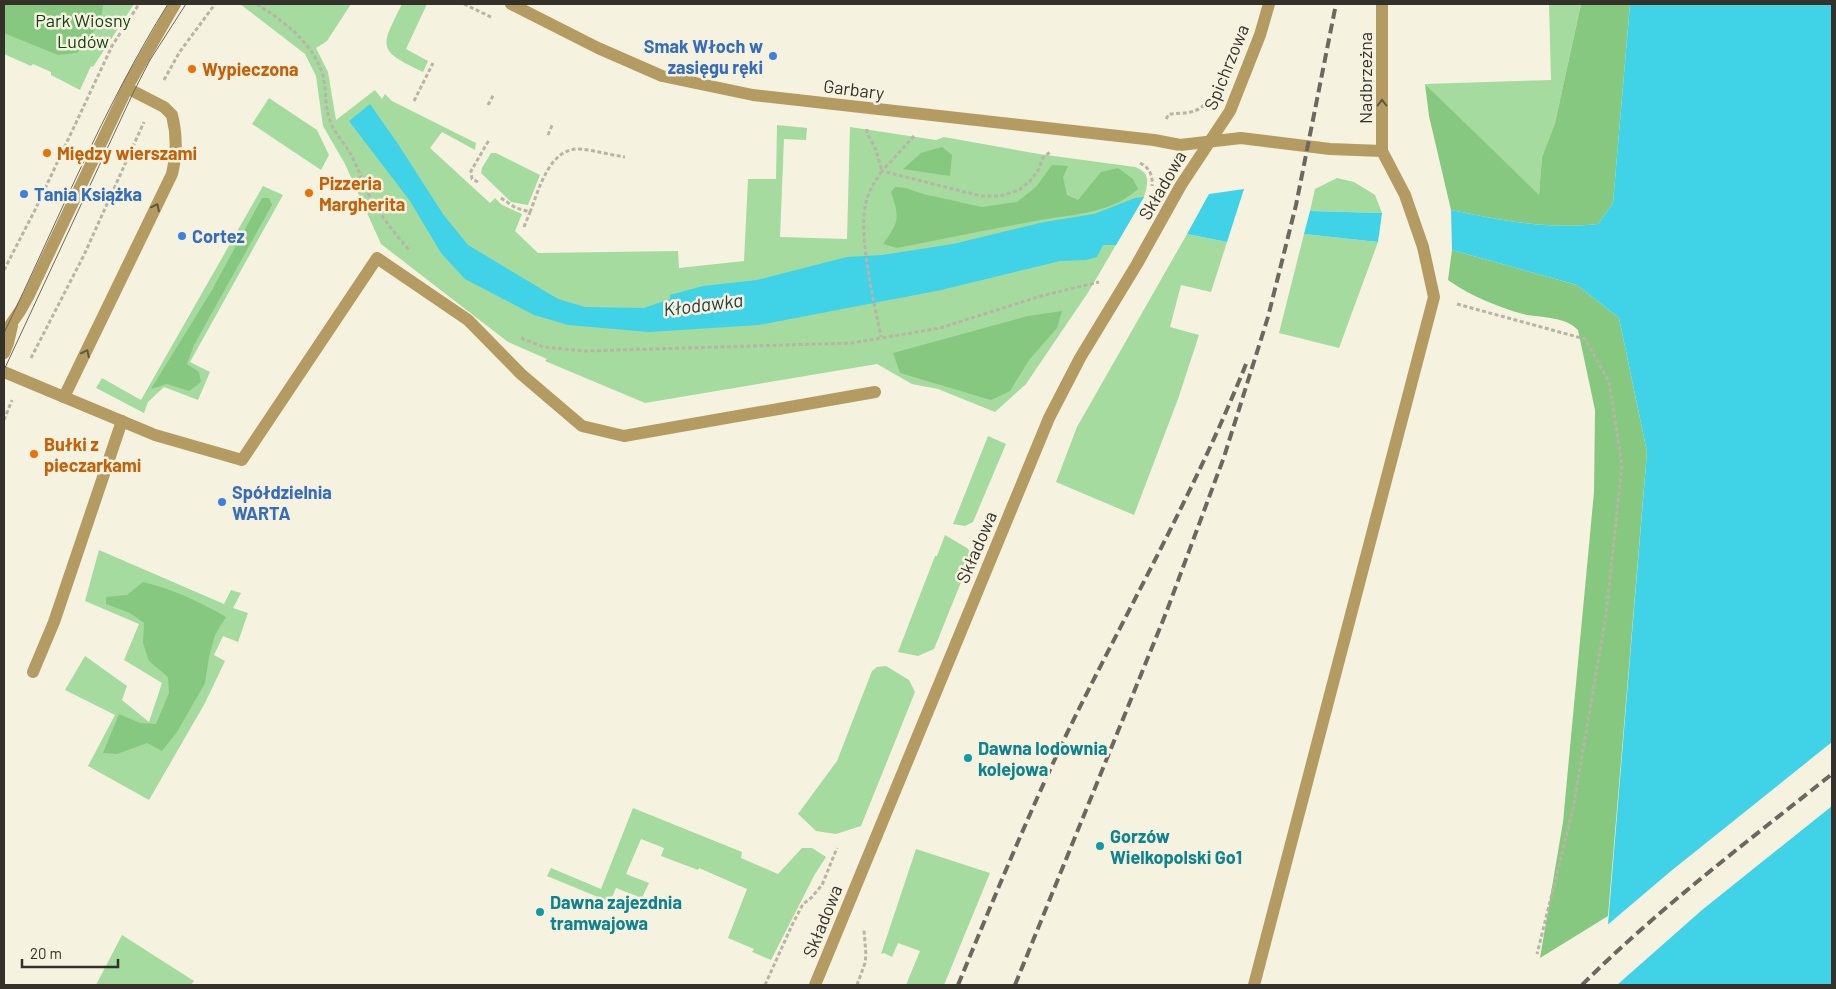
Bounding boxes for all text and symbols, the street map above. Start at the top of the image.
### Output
park label: Park Wiosny Ludów [35,9,131,52]
street label: Spichrzowa [1199,21,1253,113]
street label: Nadbrzeżna [1354,32,1376,124]
place label: Smak Włoch w zasięgu ręki [644,35,763,78]
marker: Smak Włoch w zasięgu ręki [767,50,779,62]
place label: Wypieczona [202,58,299,80]
marker: Wypieczona [186,63,198,75]
street label: Garbary [822,74,886,104]
one-way arrow [1377,98,1387,106]
place label: Między wierszami [57,142,197,164]
marker: Między wierszami [41,147,53,159]
street label: Składowa [1133,147,1191,223]
place label: Pizzeria Margherita [319,172,405,215]
place label: Tania Książka [34,183,142,205]
marker: Pizzeria Margherita [303,187,315,199]
marker: Tania Książka [18,188,30,200]
one-way arrow [150,203,160,212]
place label: Cortez [192,225,245,247]
marker: Cortez [176,230,188,242]
water label: Kłodawka [662,288,744,320]
one-way arrow [79,350,89,359]
place label: Bułki z pieczarkami [44,433,141,476]
marker: Bułki z pieczarkami [28,448,40,460]
place label: Spółdzielnia WARTA [232,481,332,524]
marker: Spółdzielnia WARTA [216,496,228,508]
street label: Składowa [951,508,1001,586]
place label: Dawna lodownia kolejowa [978,737,1108,780]
marker: Dawna lodownia kolejowa [962,752,974,764]
place label: Gorzów Wielkopolski Go1 [1110,825,1242,868]
marker: Gorzów Wielkopolski Go1 [1094,840,1106,852]
street label: Składowa [798,882,846,960]
place label: Dawna zajezdnia tramwajowa [550,891,682,934]
marker: Dawna zajezdnia tramwajowa [534,906,546,918]
scale bar [22,936,119,968]
text: 20 m [30,944,62,962]

